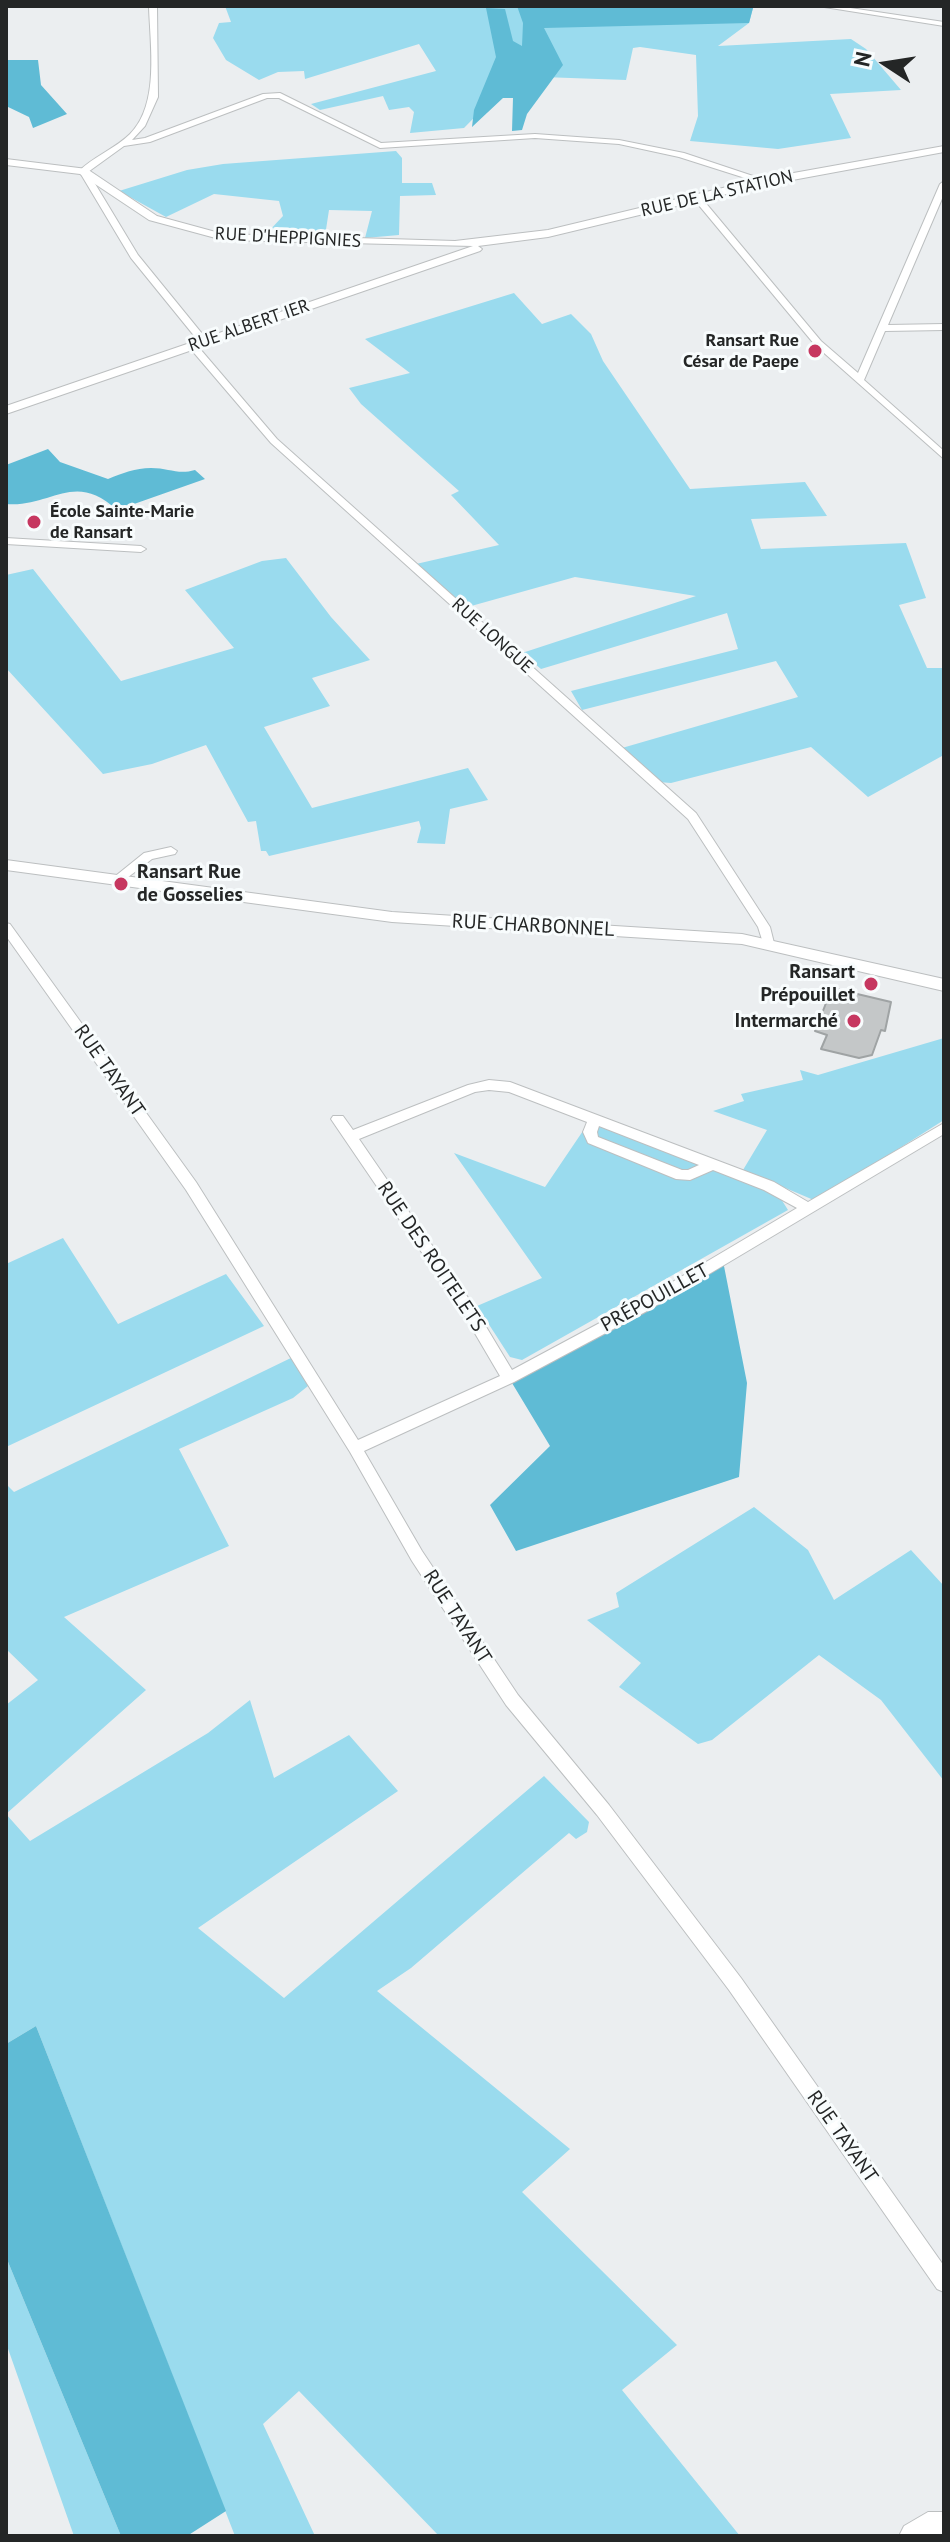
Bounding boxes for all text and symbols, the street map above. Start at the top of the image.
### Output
north arrow [846,24,926,104]
text: N [847,49,878,69]
street label: RUE DE LA STATION [639,166,795,222]
street label: RUE D'HEPPIGNIES [214,223,362,253]
street label: RUE ALBERT IER [185,295,313,357]
place label: Ransart Rue César de Paepe [683,330,799,372]
marker: Ransart Rue César de Paepe [806,342,824,360]
place label: École Sainte-Marie de Ransart [50,501,194,544]
marker: École Sainte-Marie de Ransart [25,513,43,531]
street label: RUE LONGUE [447,594,537,678]
place label: Ransart Rue de Gosselies [137,860,243,907]
marker: Ransart Rue de Gosselies [112,875,130,893]
street label: RUE CHARBONNEL [451,910,615,942]
place label: Ransart Prépouillet [760,960,855,1007]
marker: Ransart Prépouillet [862,975,880,993]
place label: Intermarché [735,1009,838,1033]
marker: Intermarché [845,1012,863,1030]
street label: RUE TAYANT [68,1020,150,1122]
street label: RUE DES ROITELETS [372,1177,490,1337]
street label: PRÉPOUILLET [597,1258,713,1338]
street label: RUE TAYANT [418,1566,496,1668]
street label: RUE TAYANT [801,2086,883,2188]

